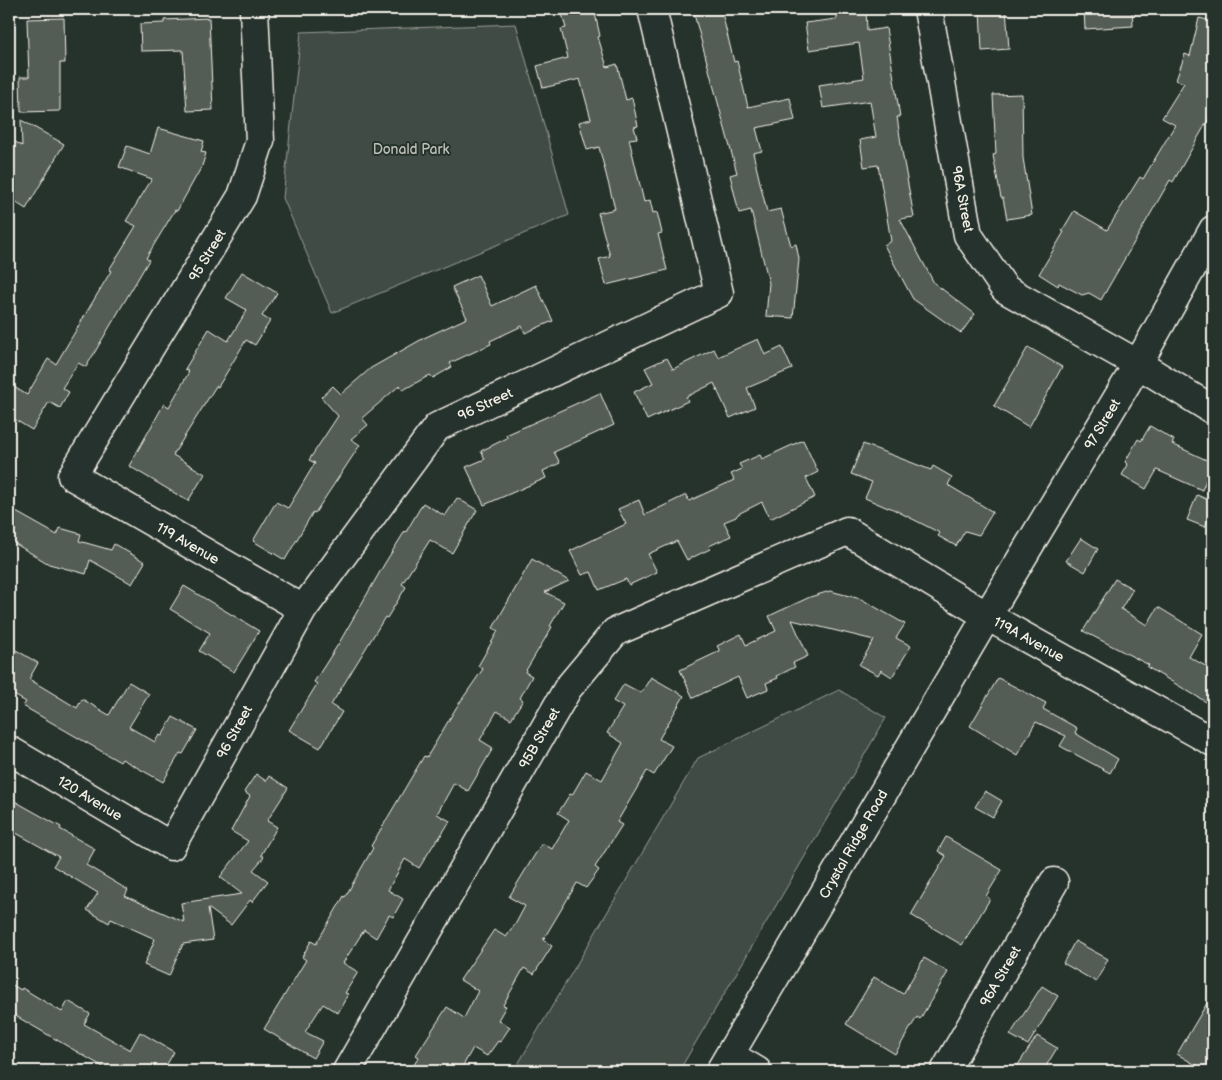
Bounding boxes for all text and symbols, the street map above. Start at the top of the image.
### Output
park label: Donald Park [373,141,449,158]
street label: 96A Street [948,165,977,234]
street label: 95 Street [185,225,230,285]
street label: 96 Street [455,384,516,425]
street label: 97 Street [1081,395,1125,453]
street label: 119 Avenue [153,519,222,568]
street label: 119A Avenue [990,613,1067,666]
street label: 96 Street [213,702,256,762]
street label: 95B Street [515,704,564,772]
street label: 120 Avenue [54,772,125,824]
street label: Crystal Ridge Road [815,787,892,902]
street label: 96A Street [976,942,1025,1010]

